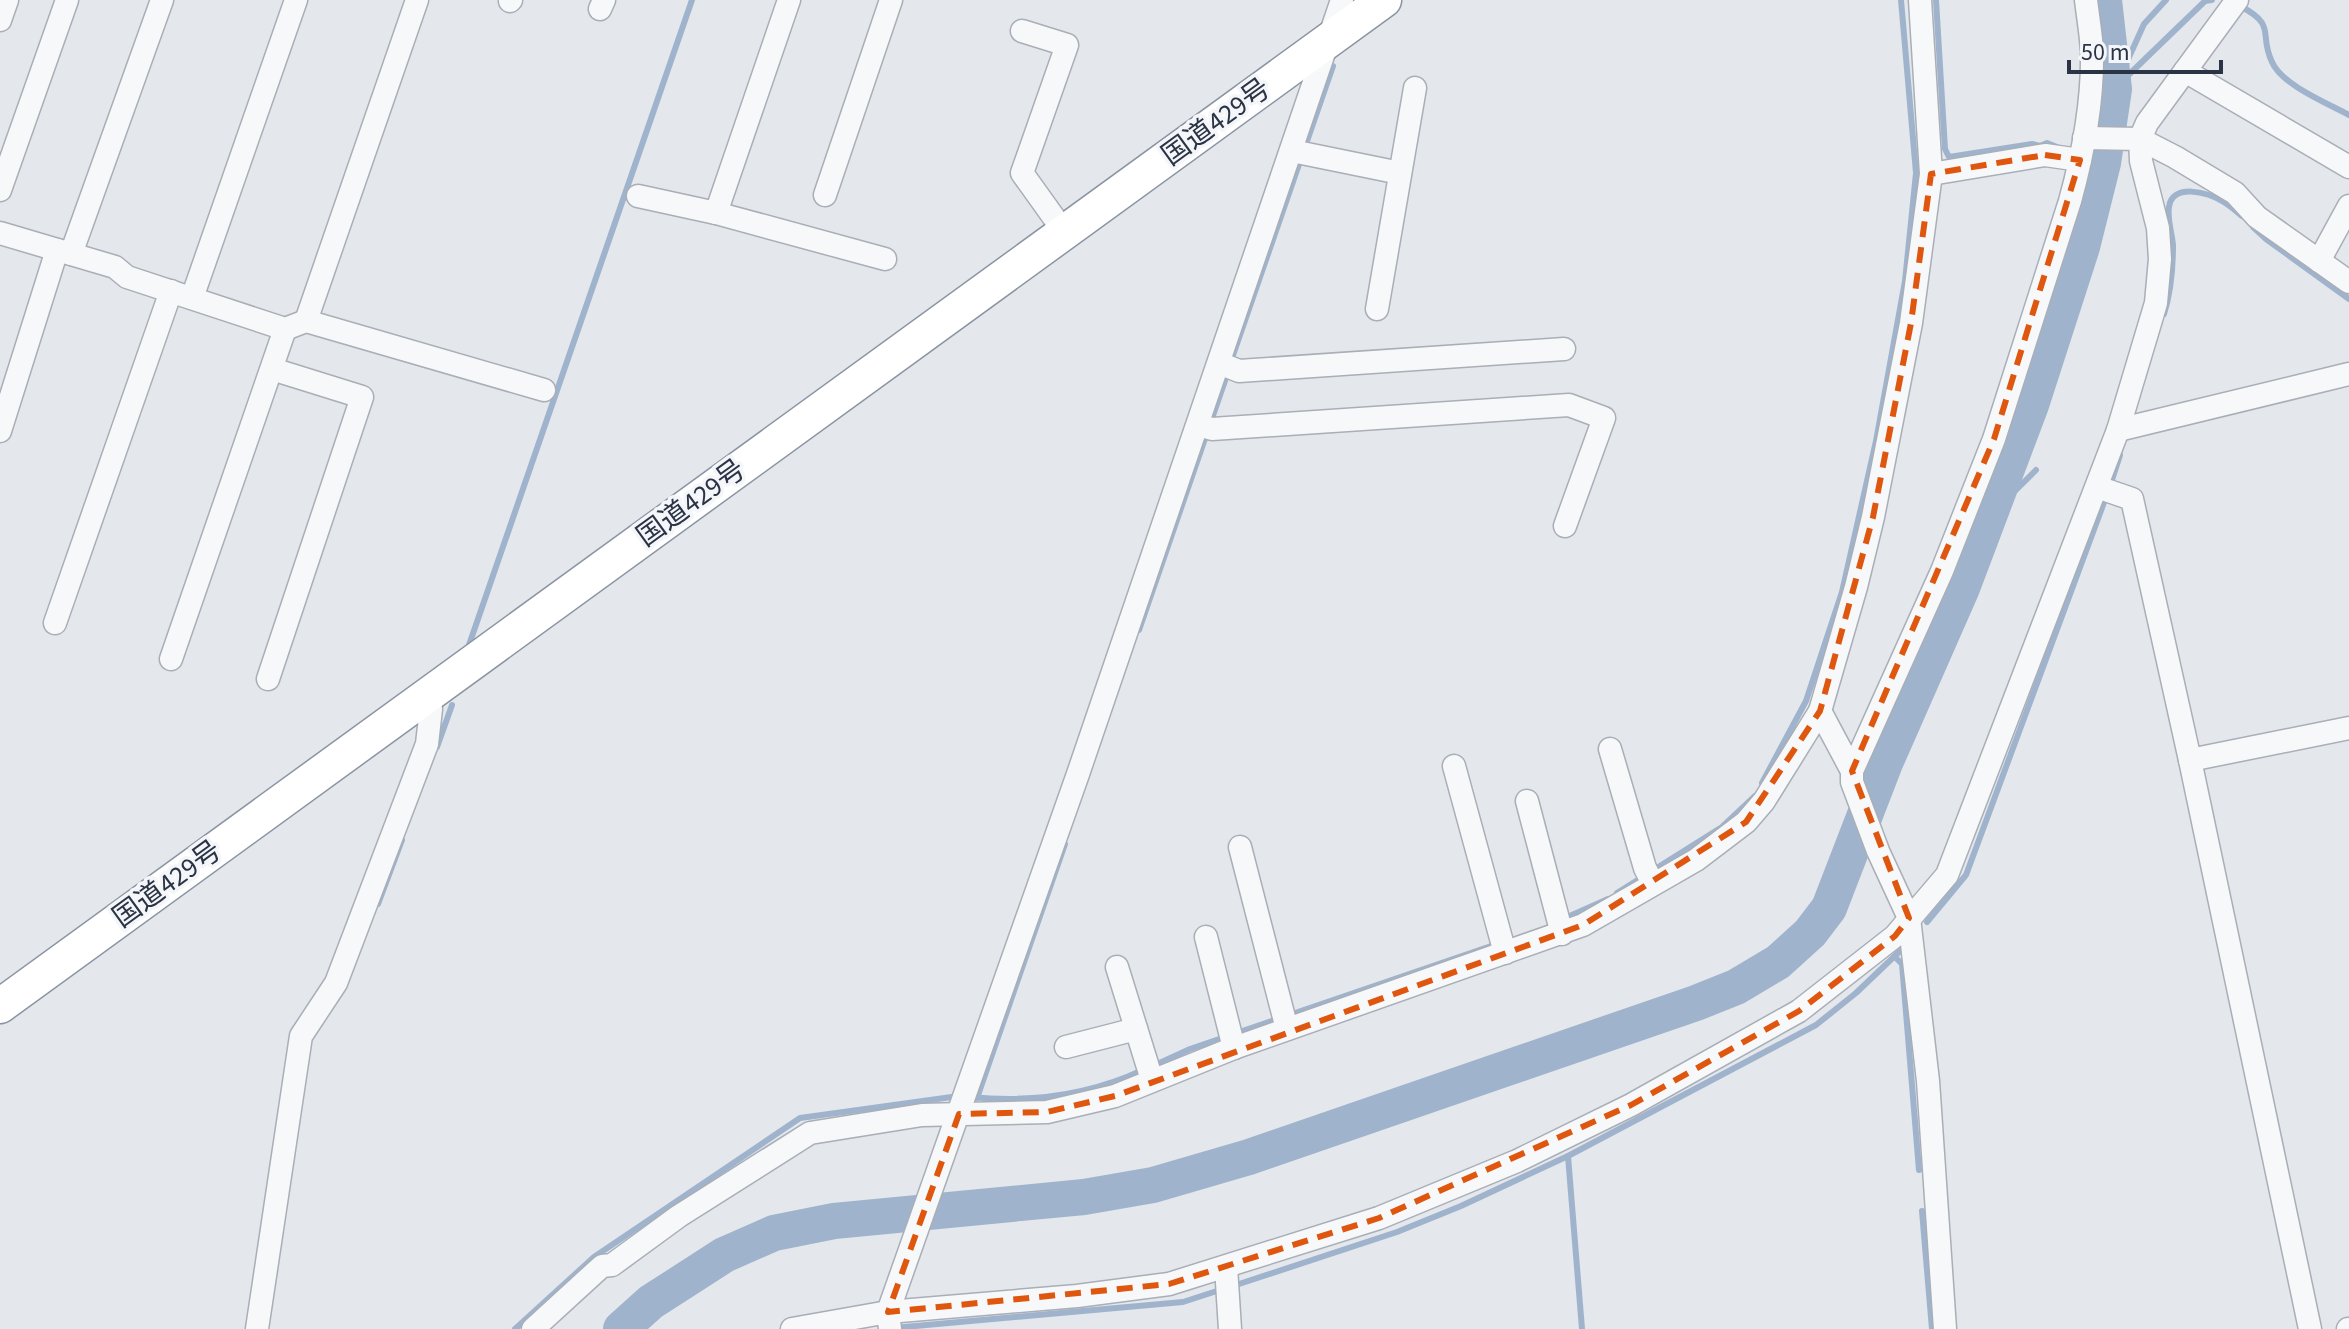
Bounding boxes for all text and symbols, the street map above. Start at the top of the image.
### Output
scale bar [2069,24,2221,74]
text: 50 m [2081,35,2130,70]
street label: 国道429号 [1153,69,1279,175]
street label: 国道429号 [628,450,754,556]
street label: 国道429号 [104,831,230,937]

